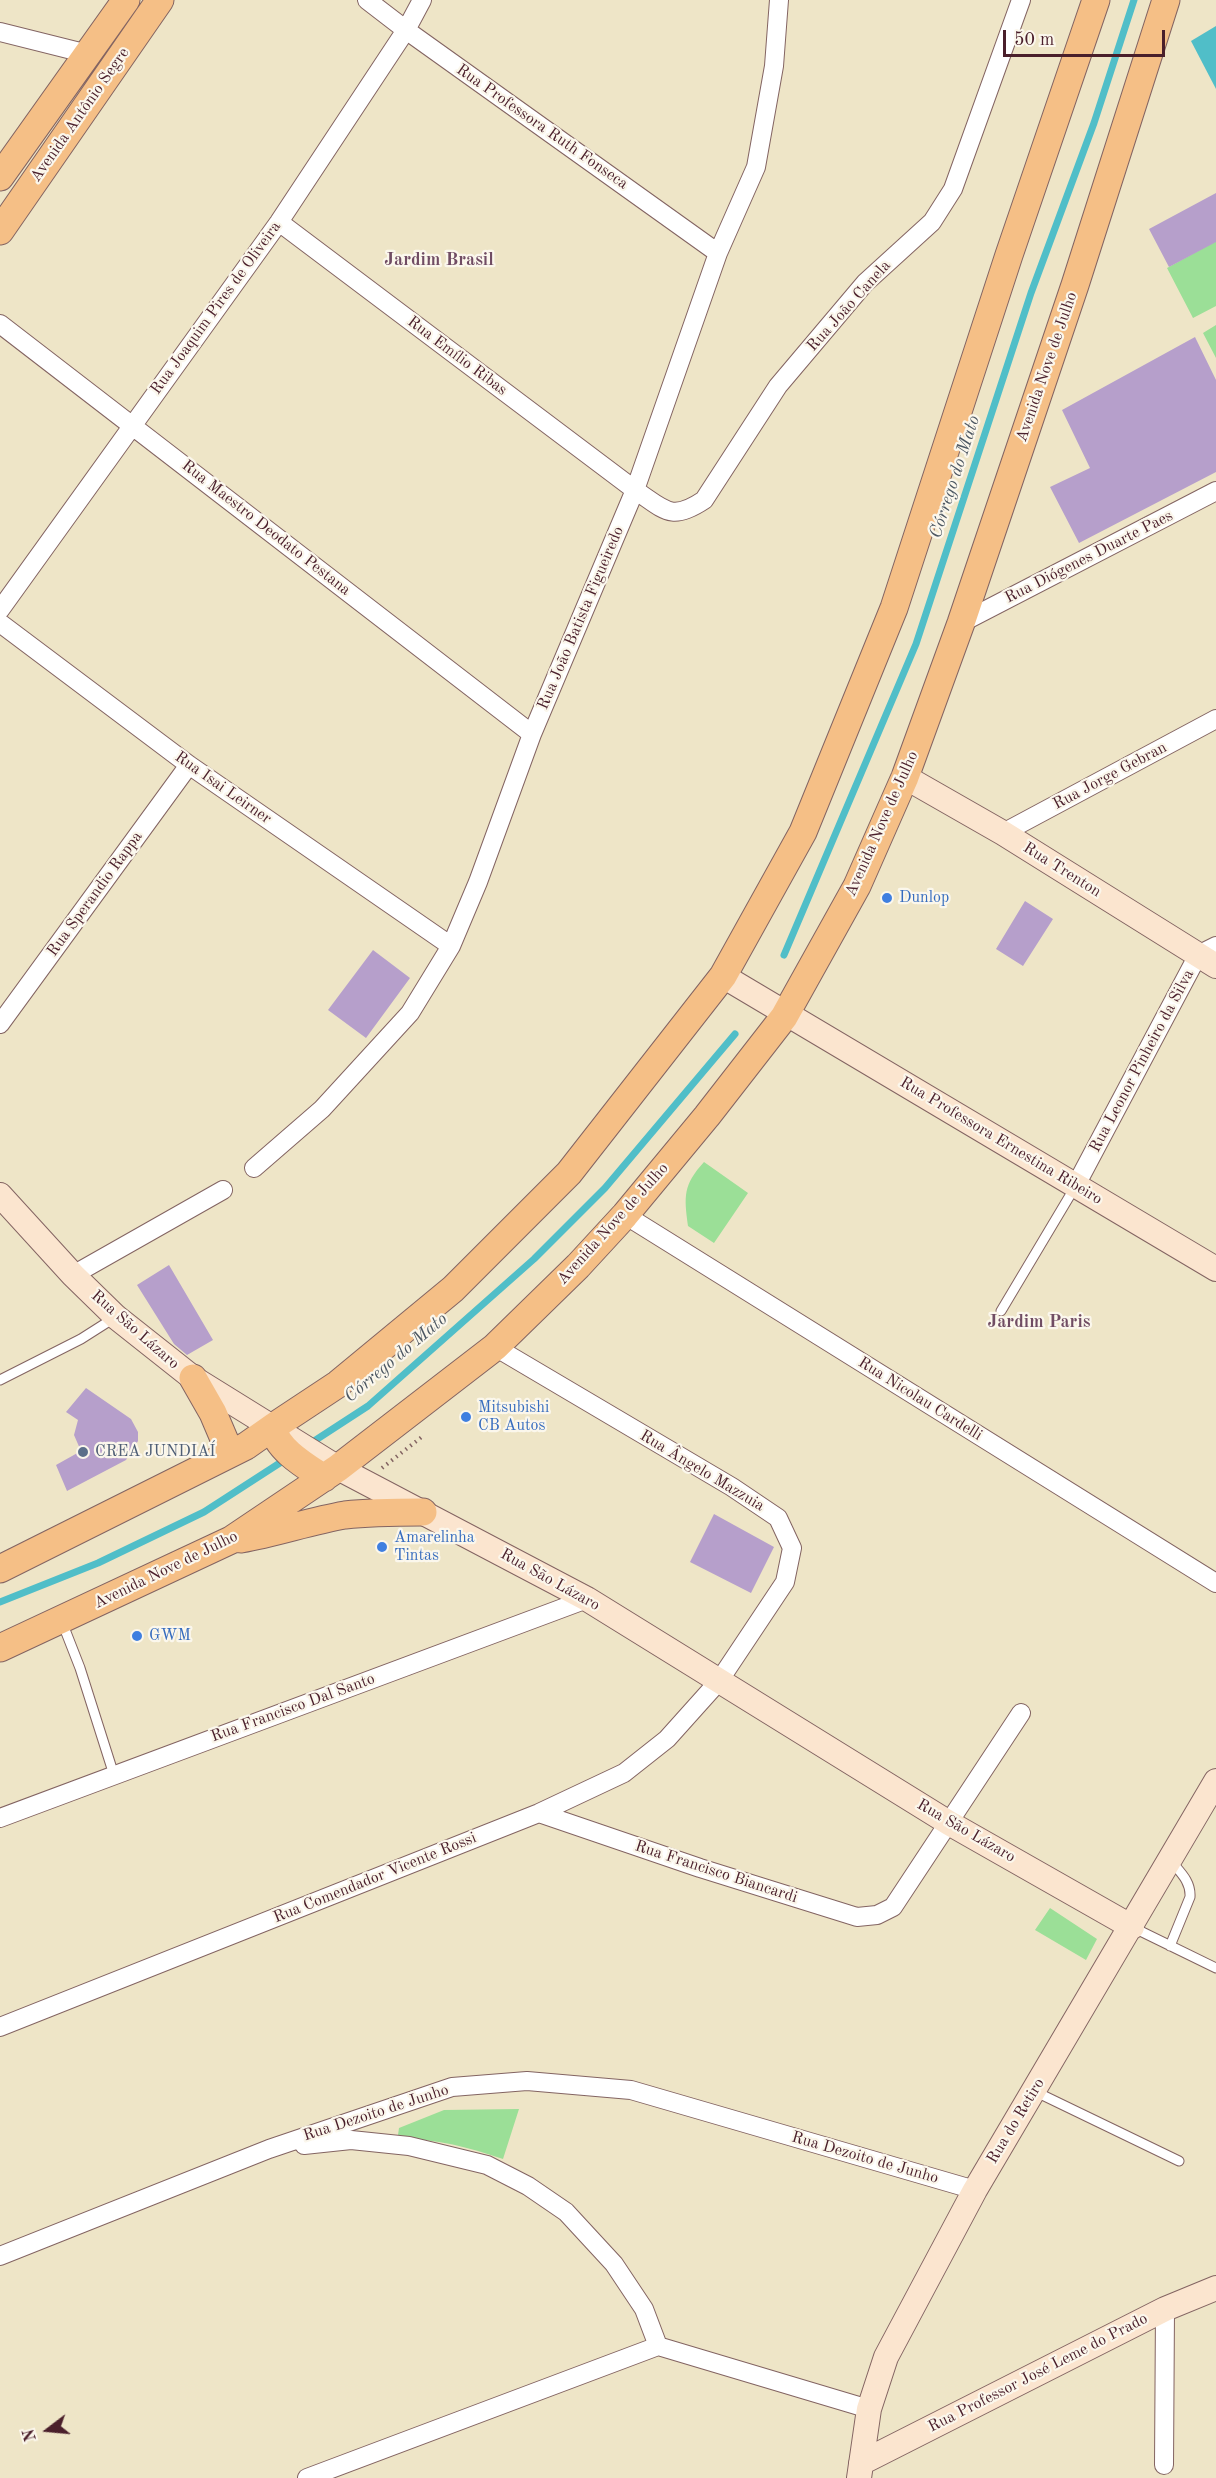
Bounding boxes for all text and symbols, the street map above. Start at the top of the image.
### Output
scale bar [1006,18,1168,56]
text: 50 m [1014,31,1054,49]
street label: Avenida Antônio Segre [26,44,134,186]
street label: Rua Professora Ruth Fonseca [452,60,632,194]
street label: Rua Joaquim Pires de Oliveira [147,218,285,398]
district label: Jardim Brasil [384,249,494,271]
street label: Rua João Canela [803,256,895,356]
street label: Avenida Nove de Julho [1012,289,1082,445]
street label: Rua Emílio Ribas [403,312,511,400]
water label: Córrego do Mato [925,413,985,541]
street label: Rua Maestro Deodato Pestana [178,456,354,600]
street label: Rua Diógenes Duarte Paes [1002,506,1176,608]
street label: Rua João Batista Figueiredo [534,523,628,713]
street label: Rua Jorge Gebran [1050,738,1170,814]
street label: Rua Isai Leirner [171,747,275,829]
street label: Avenida Nove de Julho [841,748,923,900]
street label: Rua Sperandio Rappa [43,828,147,960]
street label: Rua Trenton [1019,838,1105,902]
place label: Dunlop [899,888,949,908]
marker: Dunlop [880,891,894,905]
street label: Rua Leonor Pinheiro da Silva [1086,966,1198,1156]
street label: Rua Professora Ernestina Ribeiro [896,1073,1106,1209]
street label: Avenida Nove de Julho [553,1159,673,1289]
street label: Rua São Lázaro [87,1286,183,1374]
water label: Córrego do Mato [340,1309,452,1407]
district label: Jardim Paris [988,1311,1090,1333]
street label: Rua Nicolau Cardelli [854,1353,986,1445]
place label: Mitsubishi CB Autos [478,1398,549,1436]
marker: Mitsubishi CB Autos [459,1410,473,1424]
street label: Rua Ângelo Mazzuia [636,1426,768,1516]
place label: CREA JUNDIAÍ [95,1442,216,1462]
marker: CREA JUNDIAÍ [76,1445,90,1459]
street label: Avenida Nove de Julho [91,1527,241,1613]
place label: Amarelinha Tintas [394,1528,475,1566]
marker: Amarelinha Tintas [375,1540,389,1554]
street label: Rua São Lázaro [497,1545,603,1615]
place label: GWM [149,1626,191,1646]
marker: GWM [130,1629,144,1643]
street label: Rua Francisco Dal Santo [208,1669,378,1747]
street label: Rua São Lázaro [913,1795,1019,1867]
street label: Rua Comendador Vicente Rossi [271,1828,479,1928]
street label: Rua Francisco Biancardi [632,1837,800,1907]
street label: Rua do Retiro [983,2075,1049,2167]
street label: Rua Dezoito de Junho [301,2080,451,2146]
street label: Rua Dezoito de Junho [789,2128,941,2188]
street label: Rua Professor José Leme do Prado [925,2309,1151,2437]
north arrow [18,2400,78,2460]
text: N [21,2427,40,2443]

